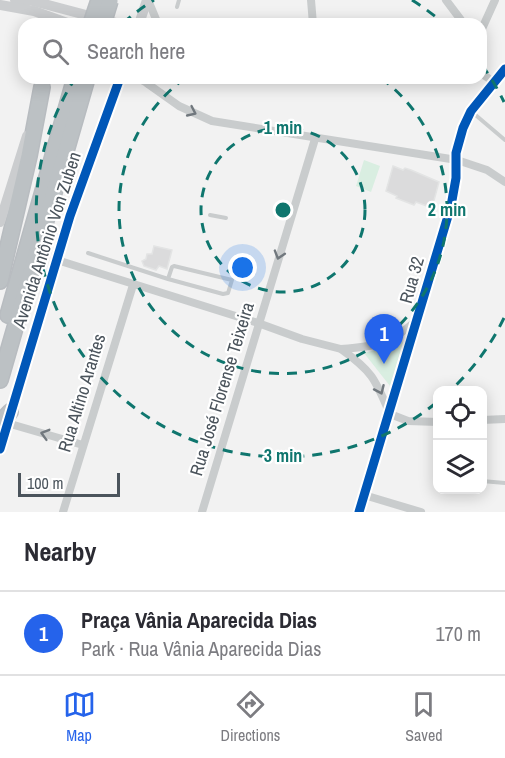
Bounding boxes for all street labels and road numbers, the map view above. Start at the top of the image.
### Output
street label: Avenida Antônio Von Zuben [6,149,87,332]
street label: Rua 32 [393,254,430,306]
street label: Rua José Florense Teixeira [183,299,260,479]
street label: Rua Altino Arantes [52,331,111,455]

